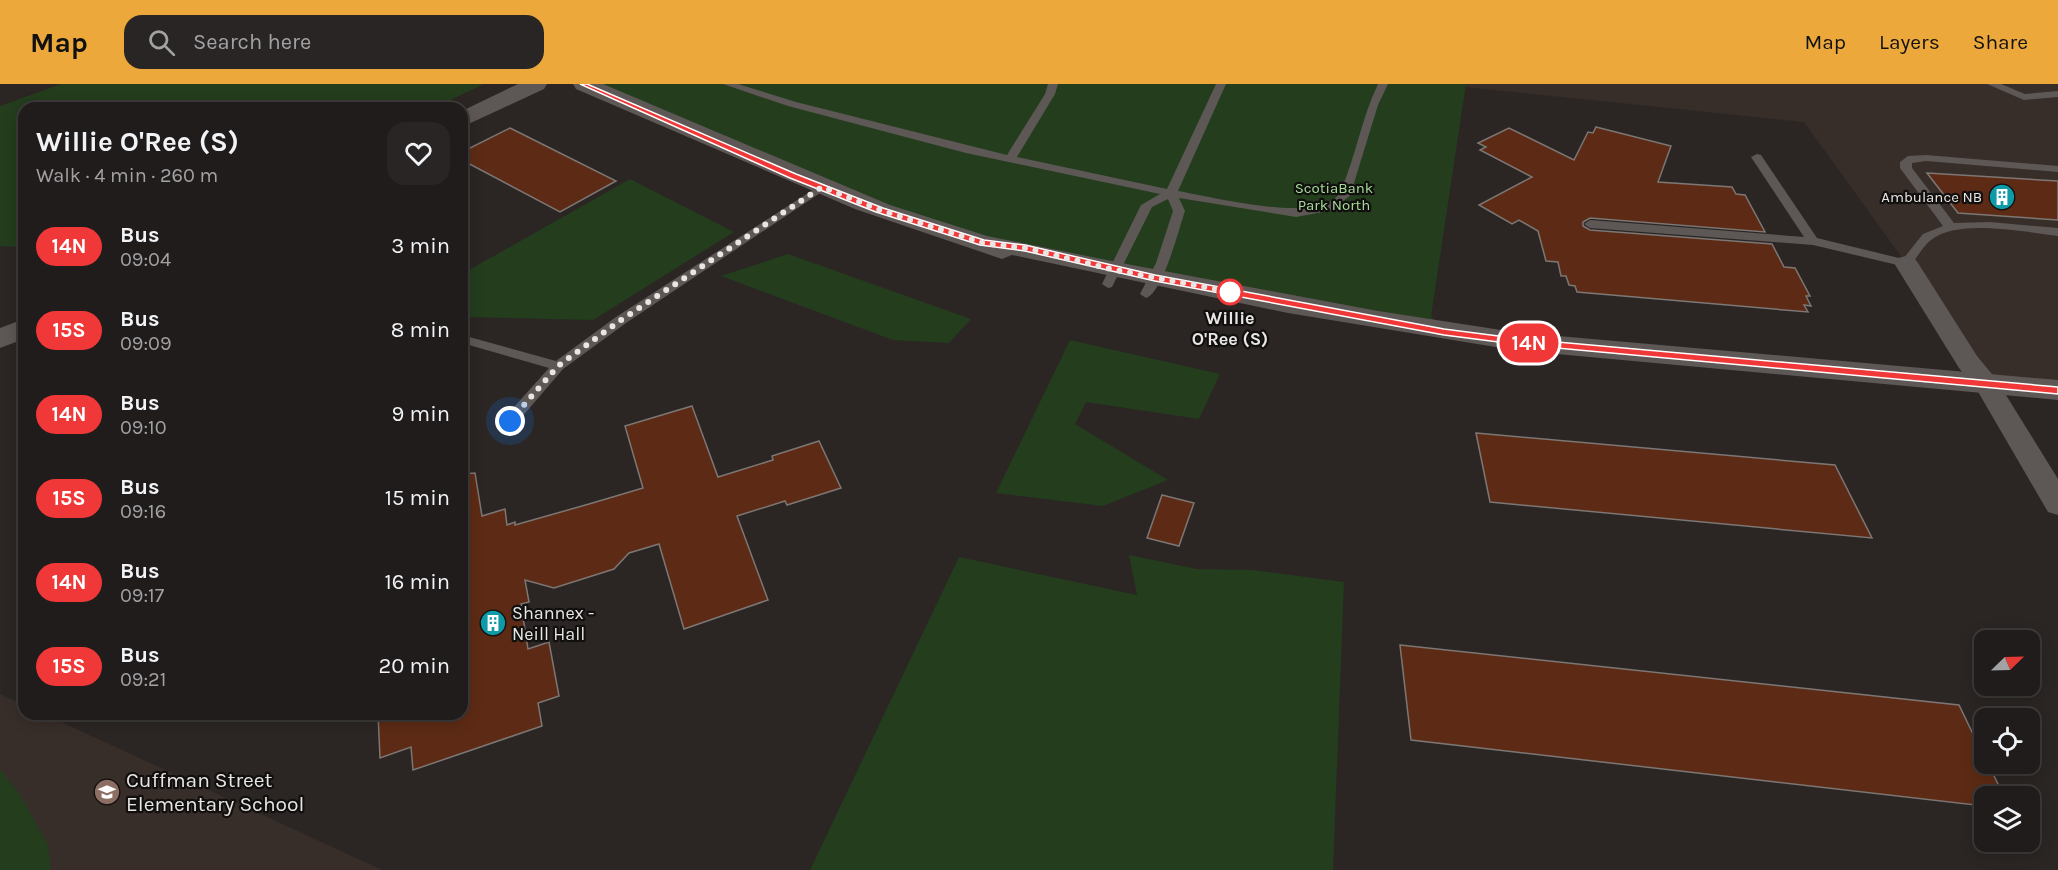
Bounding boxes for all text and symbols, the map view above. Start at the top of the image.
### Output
search box [124,15,544,69]
text: Map [30,26,88,59]
icon: search [145,26,178,59]
text: Search here [193,29,311,55]
text: Map [1804,30,1846,54]
text: Layers [1879,30,1940,54]
text: Share [1973,30,2028,54]
button: heart [387,122,450,185]
text: Willie O'Ree (S) [36,125,239,158]
text: Walk · 4 min · 260 m [36,164,218,187]
park label: ScotiaBank Park North [1295,179,1373,214]
building icon: Ambulance NB [1987,182,2017,212]
place label: Ambulance NB [1881,188,1982,206]
text: Bus [120,222,160,248]
text: 3 min [391,233,450,259]
text: 14N [51,234,87,258]
text: 09:04 [120,248,171,271]
marker: Willie O'Ree (S) [1217,279,1243,305]
text: Bus [120,306,160,332]
place label: Willie O'Ree (S) [1192,307,1268,350]
text: 8 min [391,317,450,343]
text: 15S [52,318,86,342]
line badge: 14N [1494,324,1564,362]
text: 14N [1511,331,1547,355]
text: 09:09 [120,332,172,355]
text: Bus [120,390,160,416]
text: 9 min [392,401,450,427]
text: 14N [51,402,87,426]
your location [495,406,525,436]
text: 09:10 [120,416,167,439]
text: Bus [120,474,160,500]
text: 15 min [385,485,450,511]
text: 15S [52,486,86,510]
text: 09:16 [120,500,166,523]
text: Bus [120,558,160,584]
text: 16 min [384,569,450,595]
text: 14N [51,570,87,594]
text: 09:17 [120,584,164,607]
place label: Shannex - Neill Hall [512,602,594,645]
building icon: Shannex - Neill Hall [478,608,508,638]
north arrow [1974,630,2040,696]
map controls [1974,630,2040,852]
text: Bus [120,642,160,668]
text: 20 min [379,653,450,679]
text: 15S [52,654,86,678]
text: 09:21 [120,668,166,691]
button: locate [1974,708,2040,774]
place label: Cuffman Street Elementary School [126,768,304,816]
school or university icon: Cuffman Street Elementary School [92,777,122,807]
button: layers [1974,786,2040,852]

